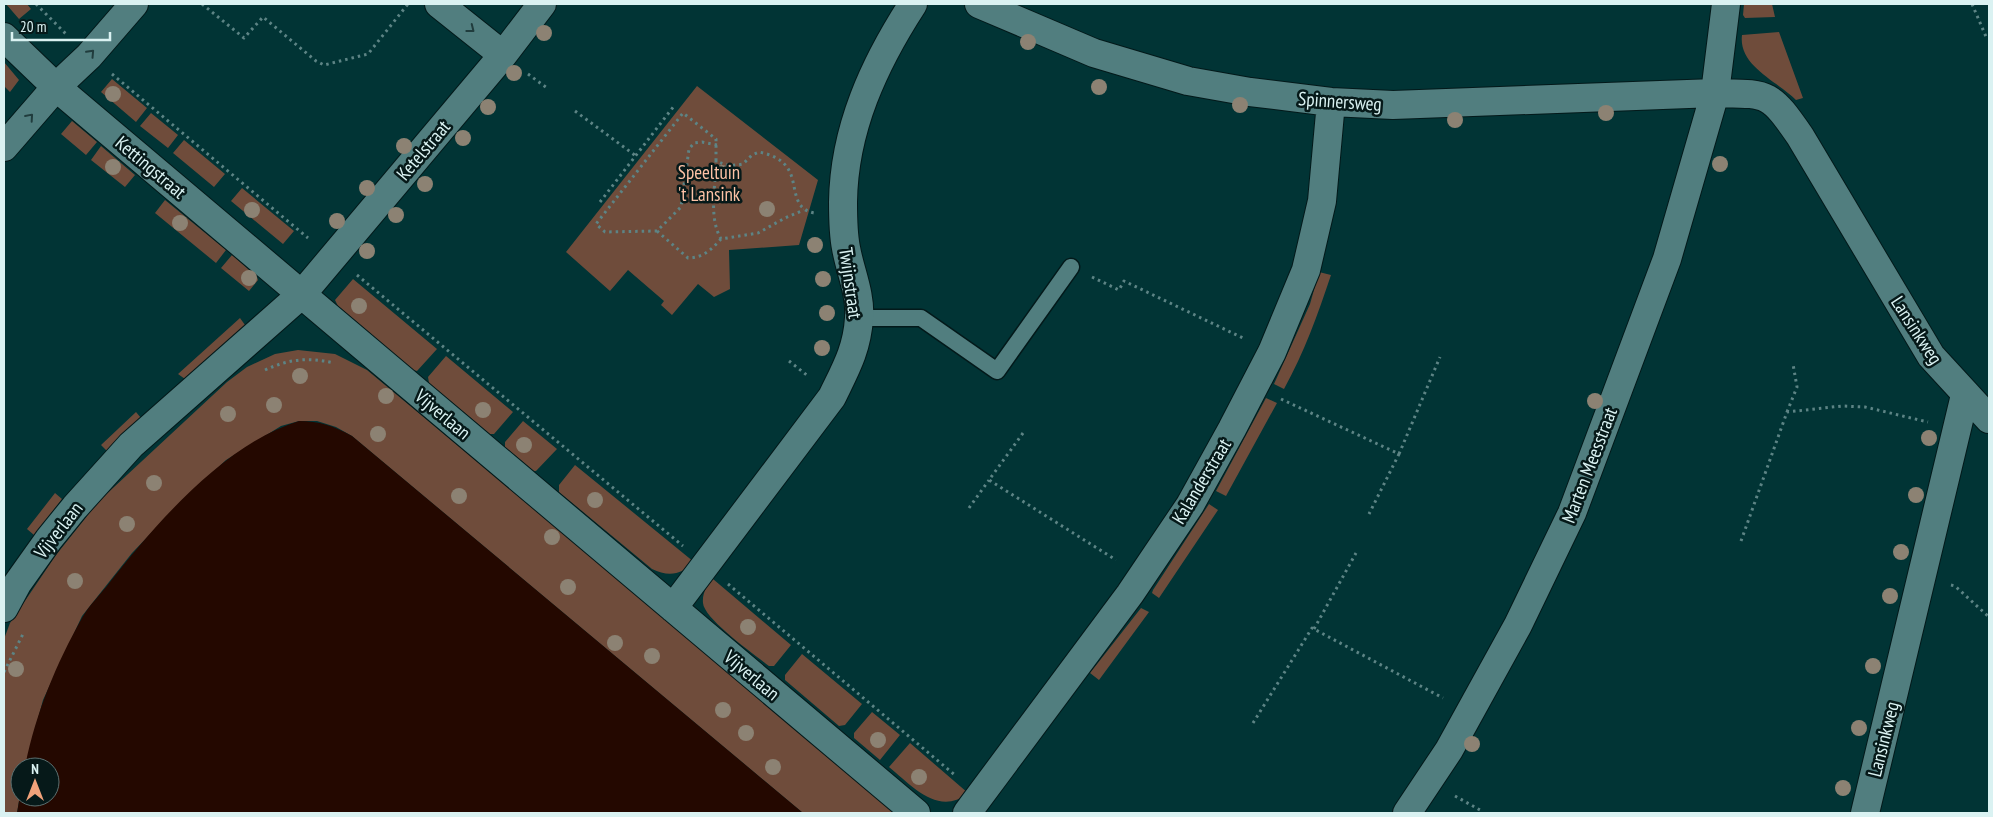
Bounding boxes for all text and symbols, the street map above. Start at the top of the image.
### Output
scale bar [12,10,110,42]
text: 20 m [20,17,46,36]
one-way arrow [465,24,474,32]
one-way arrow [85,50,94,59]
street label: Spinnersweg [1297,86,1383,116]
one-way arrow [24,114,32,123]
street label: Ketelstraat [391,114,456,185]
street label: Kettingstraat [111,131,192,204]
park label: Speeltuin 't Lansink [678,160,741,206]
street label: Twijnstraat [834,246,868,321]
street label: Lansinkweg [1886,291,1948,369]
street label: Vijverlaan [409,383,476,444]
street label: Marten Meesstraat [1556,403,1622,526]
street label: Kalanderstraat [1166,433,1236,528]
street label: Vijverlaan [28,497,88,564]
street label: Vijverlaan [718,644,785,705]
street label: Lansinkweg [1862,699,1904,779]
north arrow [10,757,60,807]
text: N [31,760,39,778]

